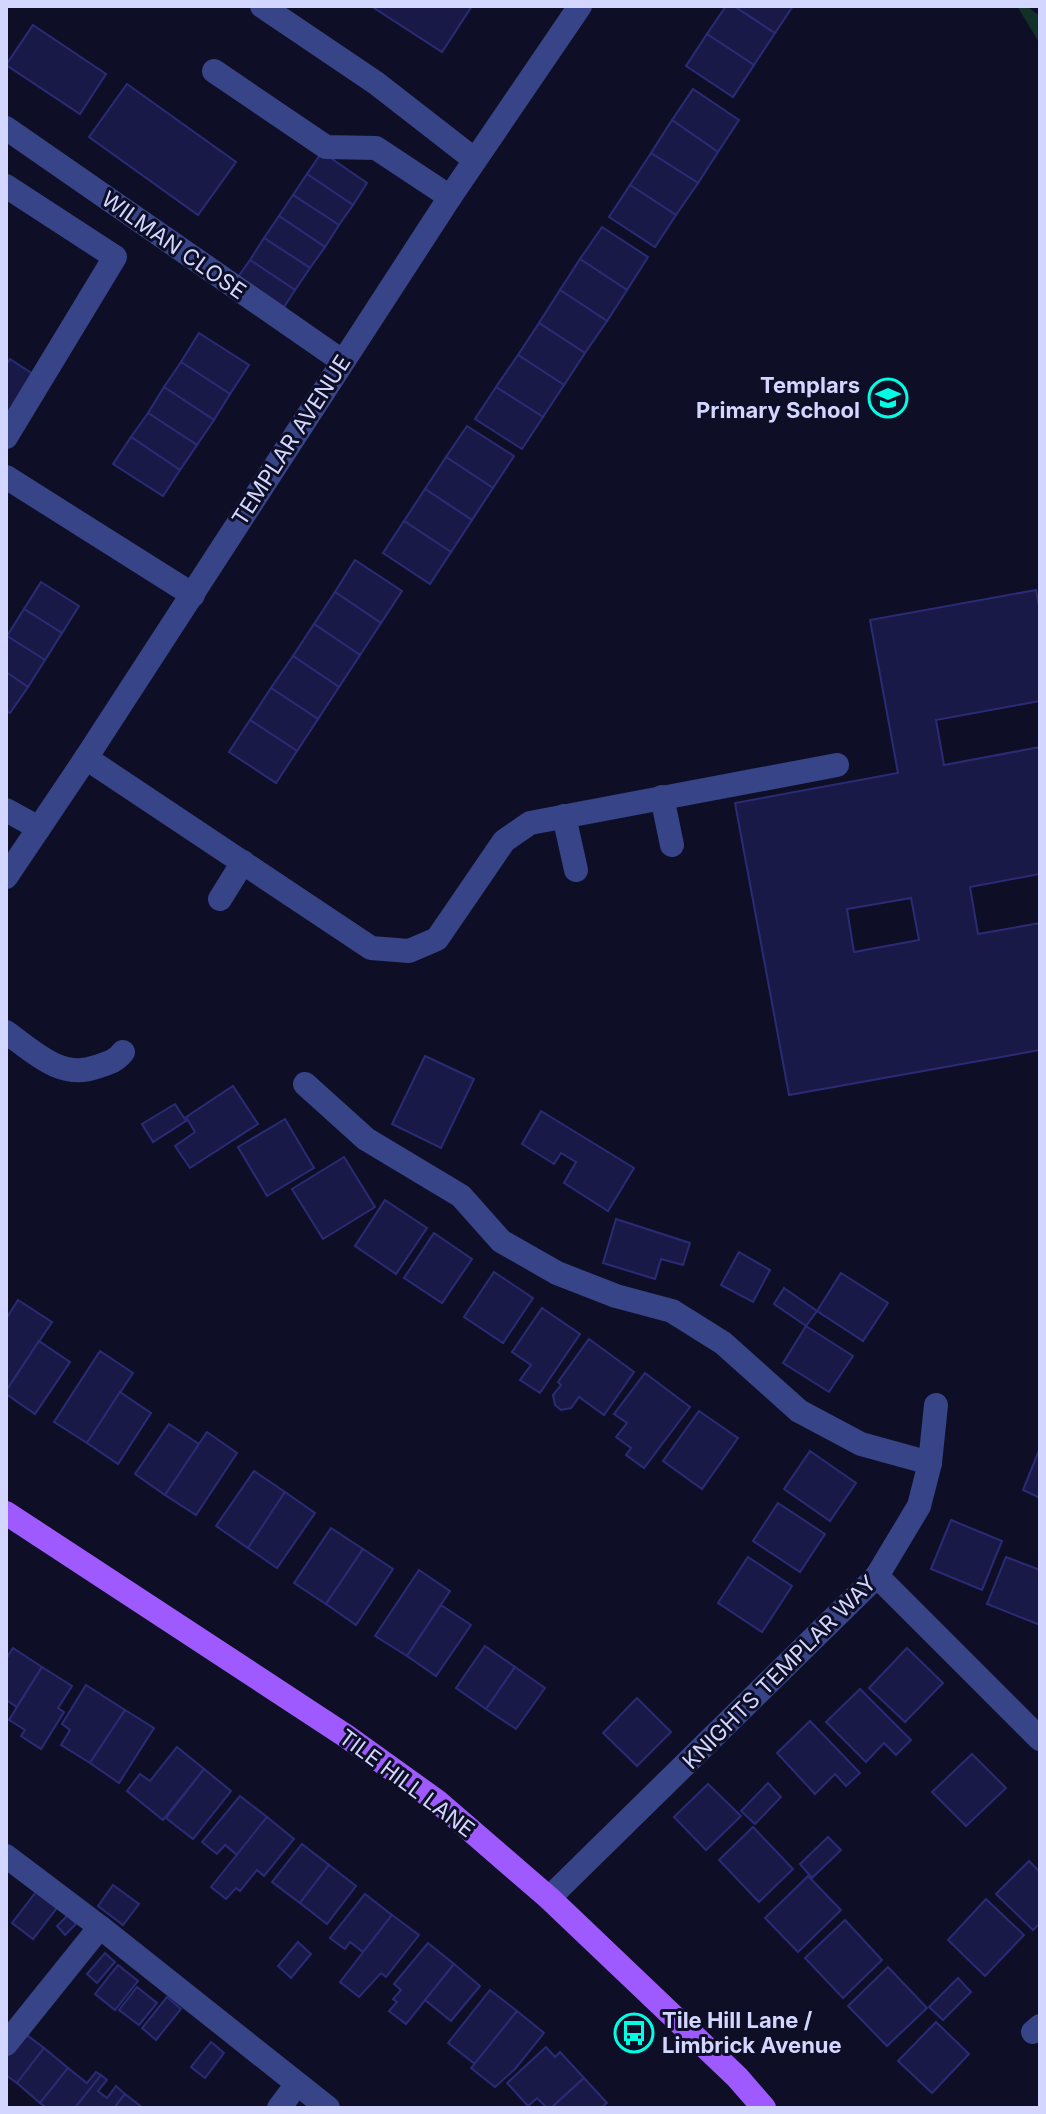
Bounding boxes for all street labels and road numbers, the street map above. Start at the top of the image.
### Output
street label: WILMAN CLOSE [97,186,251,304]
street label: TEMPLAR AVENUE [226,350,356,530]
street label: KNIGHTS TEMPLAR WAY [677,1570,881,1774]
street label: TILE HILL LANE [334,1724,480,1842]

